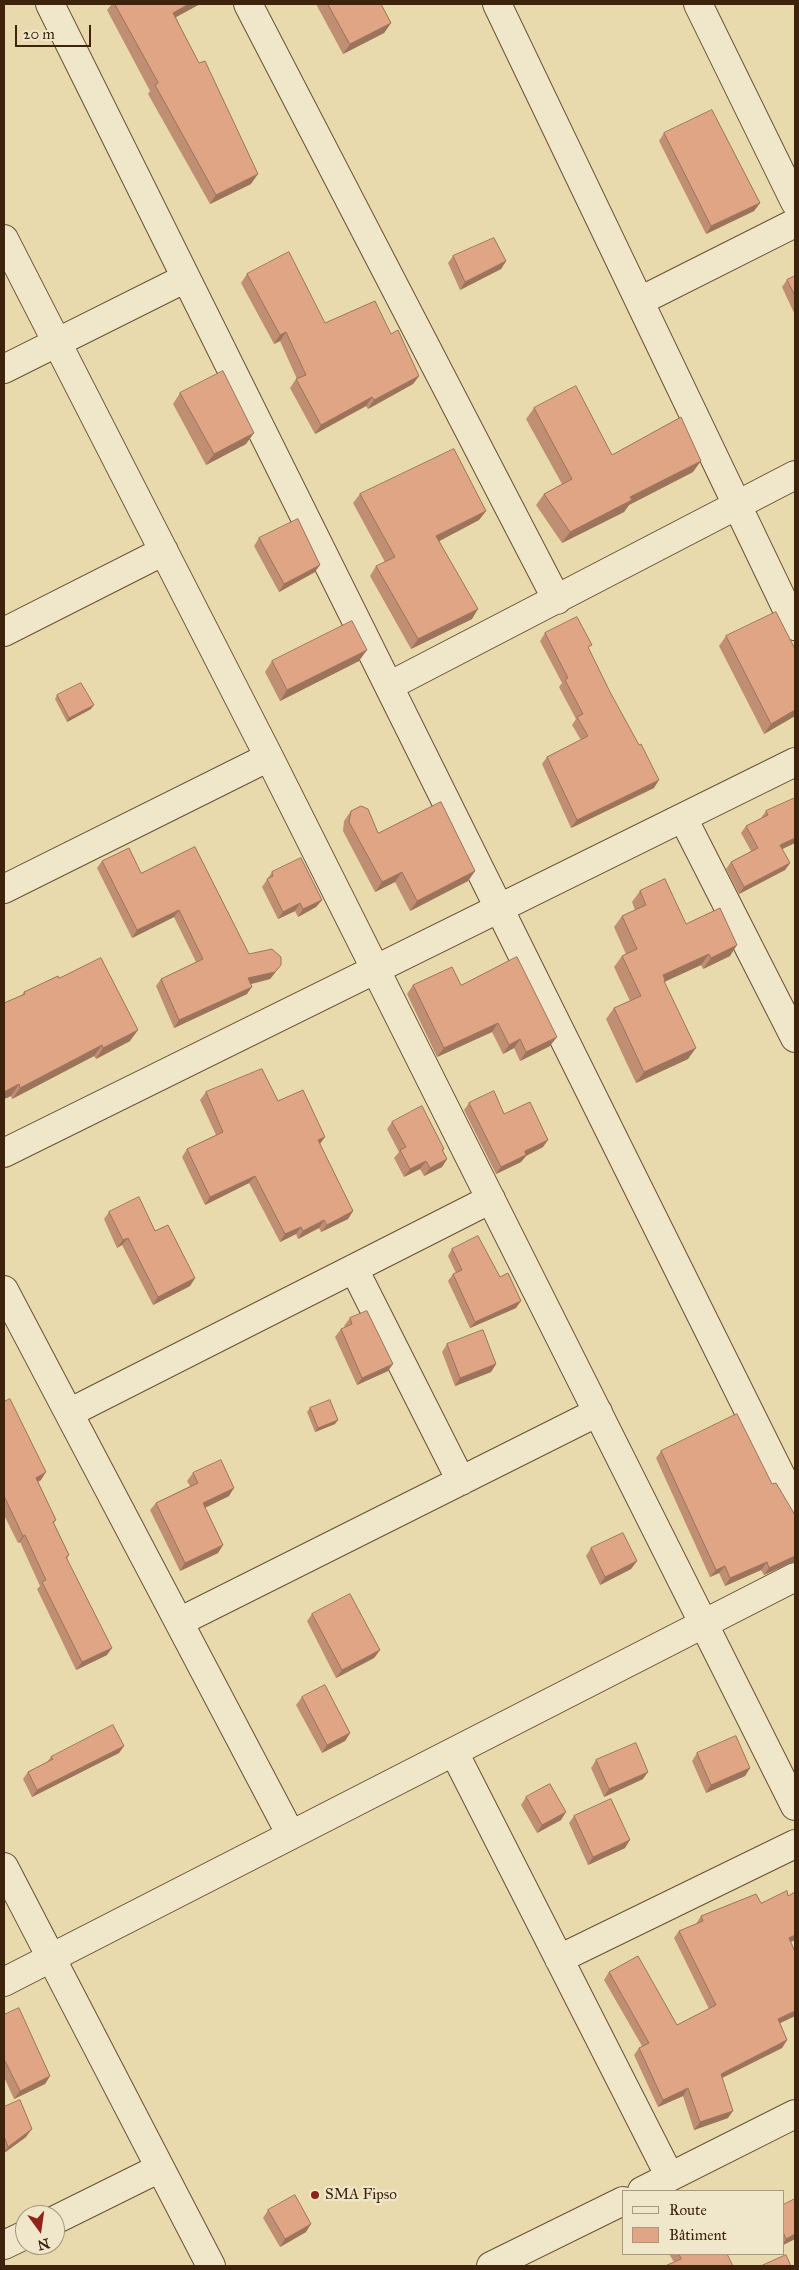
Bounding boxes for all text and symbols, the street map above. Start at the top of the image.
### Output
scale bar [18,15,94,47]
text: 20 m [23,25,55,43]
place label: SMA Fipso [325,2186,397,2204]
marker: SMA Fipso [309,2189,321,2201]
legend [622,2190,784,2255]
text: Route [669,2201,707,2219]
north arrow [15,2205,65,2255]
text: Bâtiment [669,2226,727,2244]
text: N [36,2234,51,2254]

